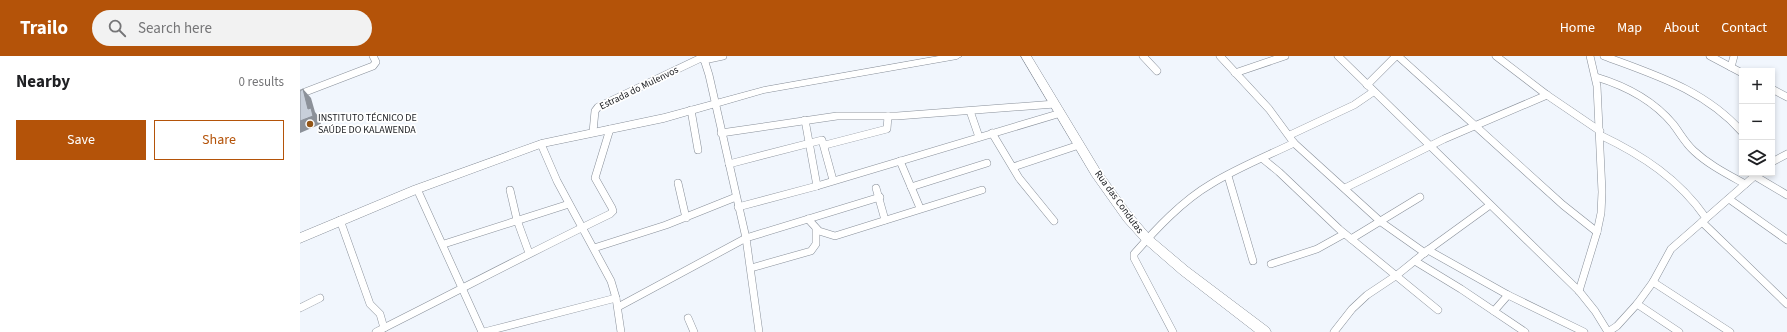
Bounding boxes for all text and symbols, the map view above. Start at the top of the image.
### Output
search box [92,10,372,46]
text: Trailo [20,15,68,42]
icon: search [106,17,128,39]
text: Search here [138,18,212,39]
text: Home [1560,18,1595,38]
text: Map [1617,18,1642,38]
text: About [1664,18,1699,38]
text: Contact [1721,18,1767,38]
street label: Estrada do Mulenvos [597,63,681,113]
map controls [1739,68,1775,176]
button: + [1739,68,1775,104]
text: Nearby [16,70,70,94]
text: 0 results [239,73,284,91]
button: − [1739,104,1775,140]
place label: INSTITUTO TÉCNICO DE SAÚDE DO KALAWENDA [318,111,417,137]
marker: INSTITUTO TÉCNICO DE SAÚDE DO KALAWENDA [305,119,315,129]
button: Save [16,120,146,160]
button: Share [154,120,284,160]
button: layers [1739,140,1775,176]
street label: Rua das Condutas [1091,168,1147,236]

